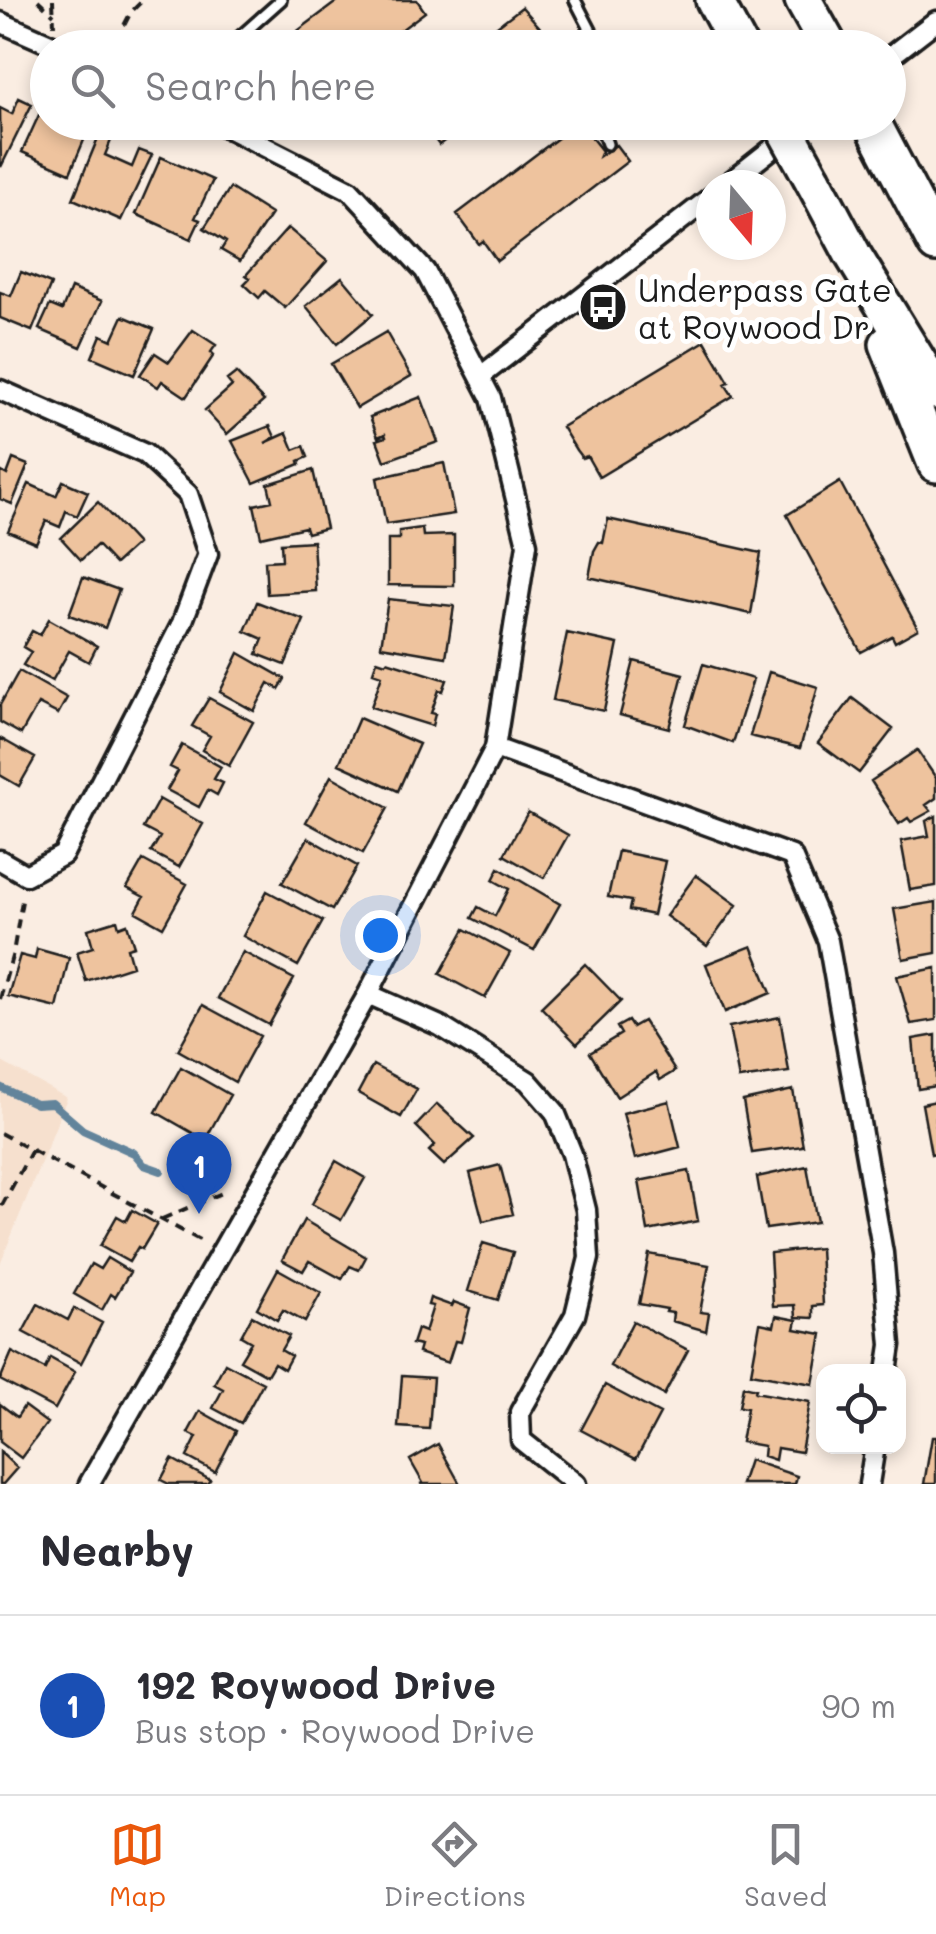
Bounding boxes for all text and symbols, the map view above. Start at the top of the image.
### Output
search box [30,30,906,140]
icon: search [65,58,120,113]
text: Search here [145,60,376,110]
north arrow [696,170,786,260]
place label: Underpass Gate at Roywood Dr [638,268,892,348]
bus stop icon: Underpass Gate at Roywood Dr [577,281,629,333]
your location [355,910,406,961]
pin: 1 [166,1132,232,1214]
map controls [816,1364,906,1454]
button: locate [816,1364,906,1454]
text: Nearby [40,1522,194,1577]
text: 192 Roywood Drive [135,1659,496,1709]
text: 1 [65,1684,80,1726]
text: 90 m [822,1684,896,1726]
text: Bus stop · Roywood Drive [135,1709,535,1751]
tab: Map [109,1817,166,1913]
tab: Directions [384,1817,526,1913]
tab: Saved [744,1817,827,1913]

